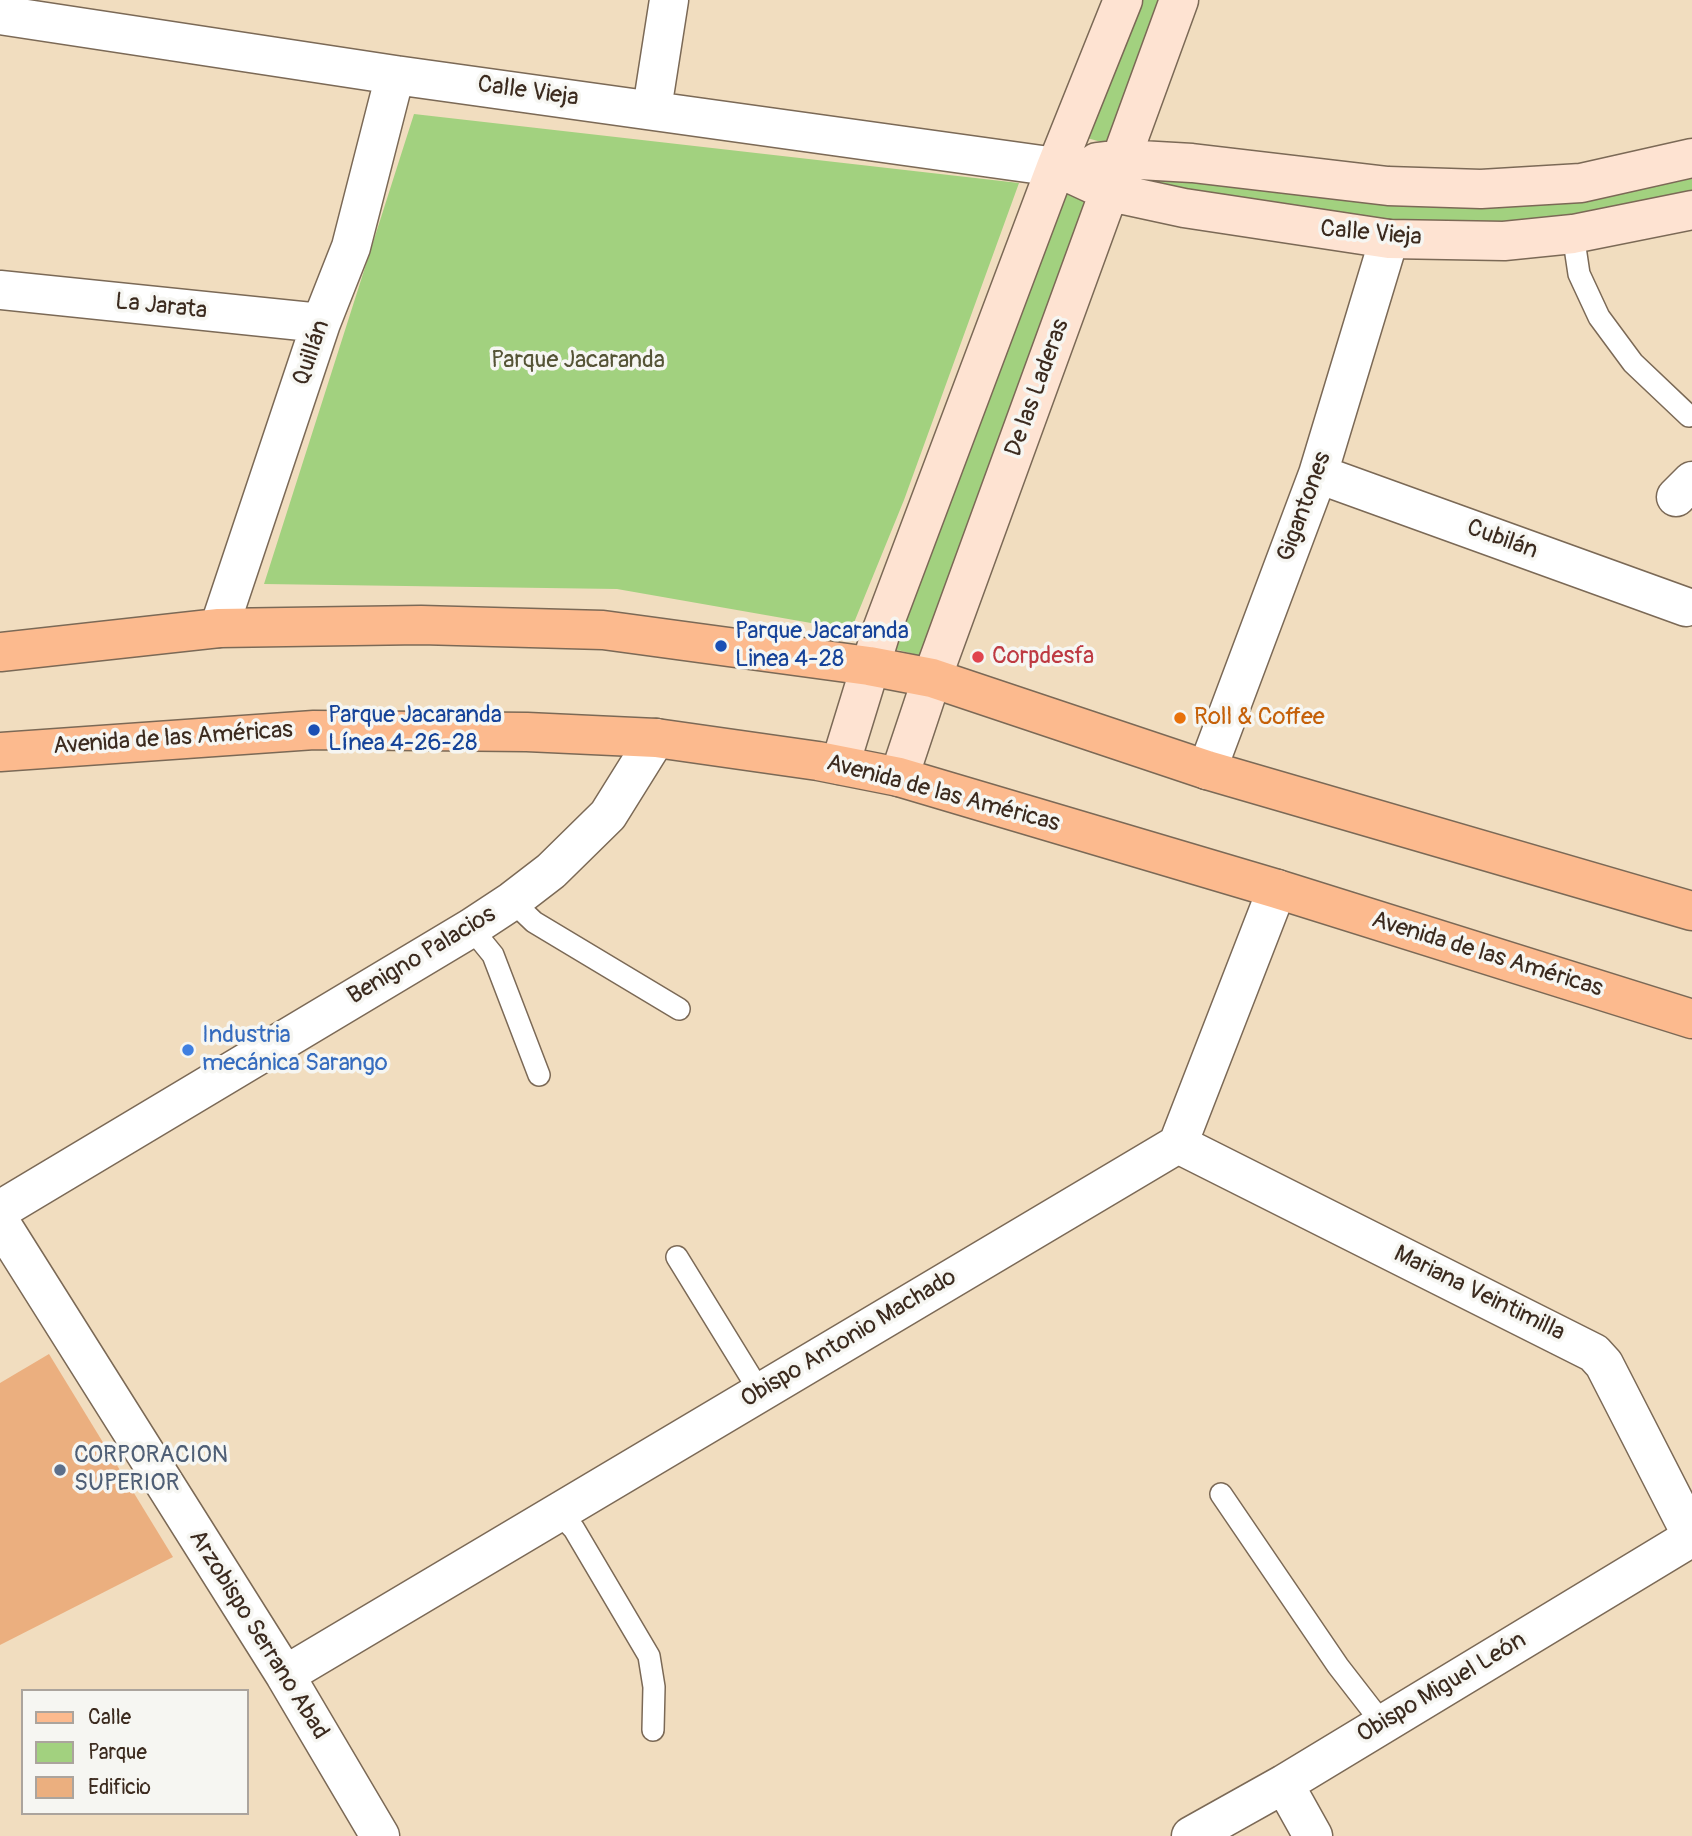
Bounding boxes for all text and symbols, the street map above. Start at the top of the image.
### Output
street label: Calle Vieja [476,71,580,113]
street label: Calle Vieja [1319,215,1423,253]
street label: La Jarata [114,288,208,326]
street label: De las Laderas [1000,315,1076,461]
street label: Quillán [287,317,337,389]
park label: Parque Jacaranda [491,347,665,375]
street label: Gigantones [1272,448,1338,566]
street label: Cubilán [1463,514,1541,566]
place label: Parque Jacaranda Linea 4-28 [735,618,909,674]
marker: Parque Jacaranda Linea 4-28 [713,638,729,654]
place label: Corpdesfa [992,643,1094,671]
marker: Corpdesfa [970,649,986,665]
place label: Parque Jacaranda Línea 4-26-28 [328,702,502,758]
place label: Roll & Coffee [1194,704,1325,732]
marker: Roll & Coffee [1172,710,1188,726]
street label: Avenida de las Américas [52,716,294,762]
marker: Parque Jacaranda Línea 4-26-28 [306,722,322,738]
street label: Avenida de las Américas [823,749,1063,839]
street label: Benigno Palacios [343,901,501,1011]
street label: Avenida de las Américas [1368,906,1606,1004]
place label: Industria mecánica Sarango [202,1022,388,1078]
marker: Industria mecánica Sarango [180,1042,196,1058]
street label: Mariana Veintimilla [1389,1240,1569,1348]
street label: Obispo Antonio Machado [736,1263,962,1415]
place label: CORPORACION SUPERIOR [74,1442,228,1498]
marker: CORPORACION SUPERIOR [52,1462,68,1478]
street label: Arzobispo Serrano Abad [182,1525,334,1745]
street label: Obispo Miguel León [1352,1626,1532,1750]
legend [21,1689,248,1815]
text: Calle [88,1704,131,1731]
text: Parque [88,1739,147,1766]
text: Edificio [88,1774,151,1801]

